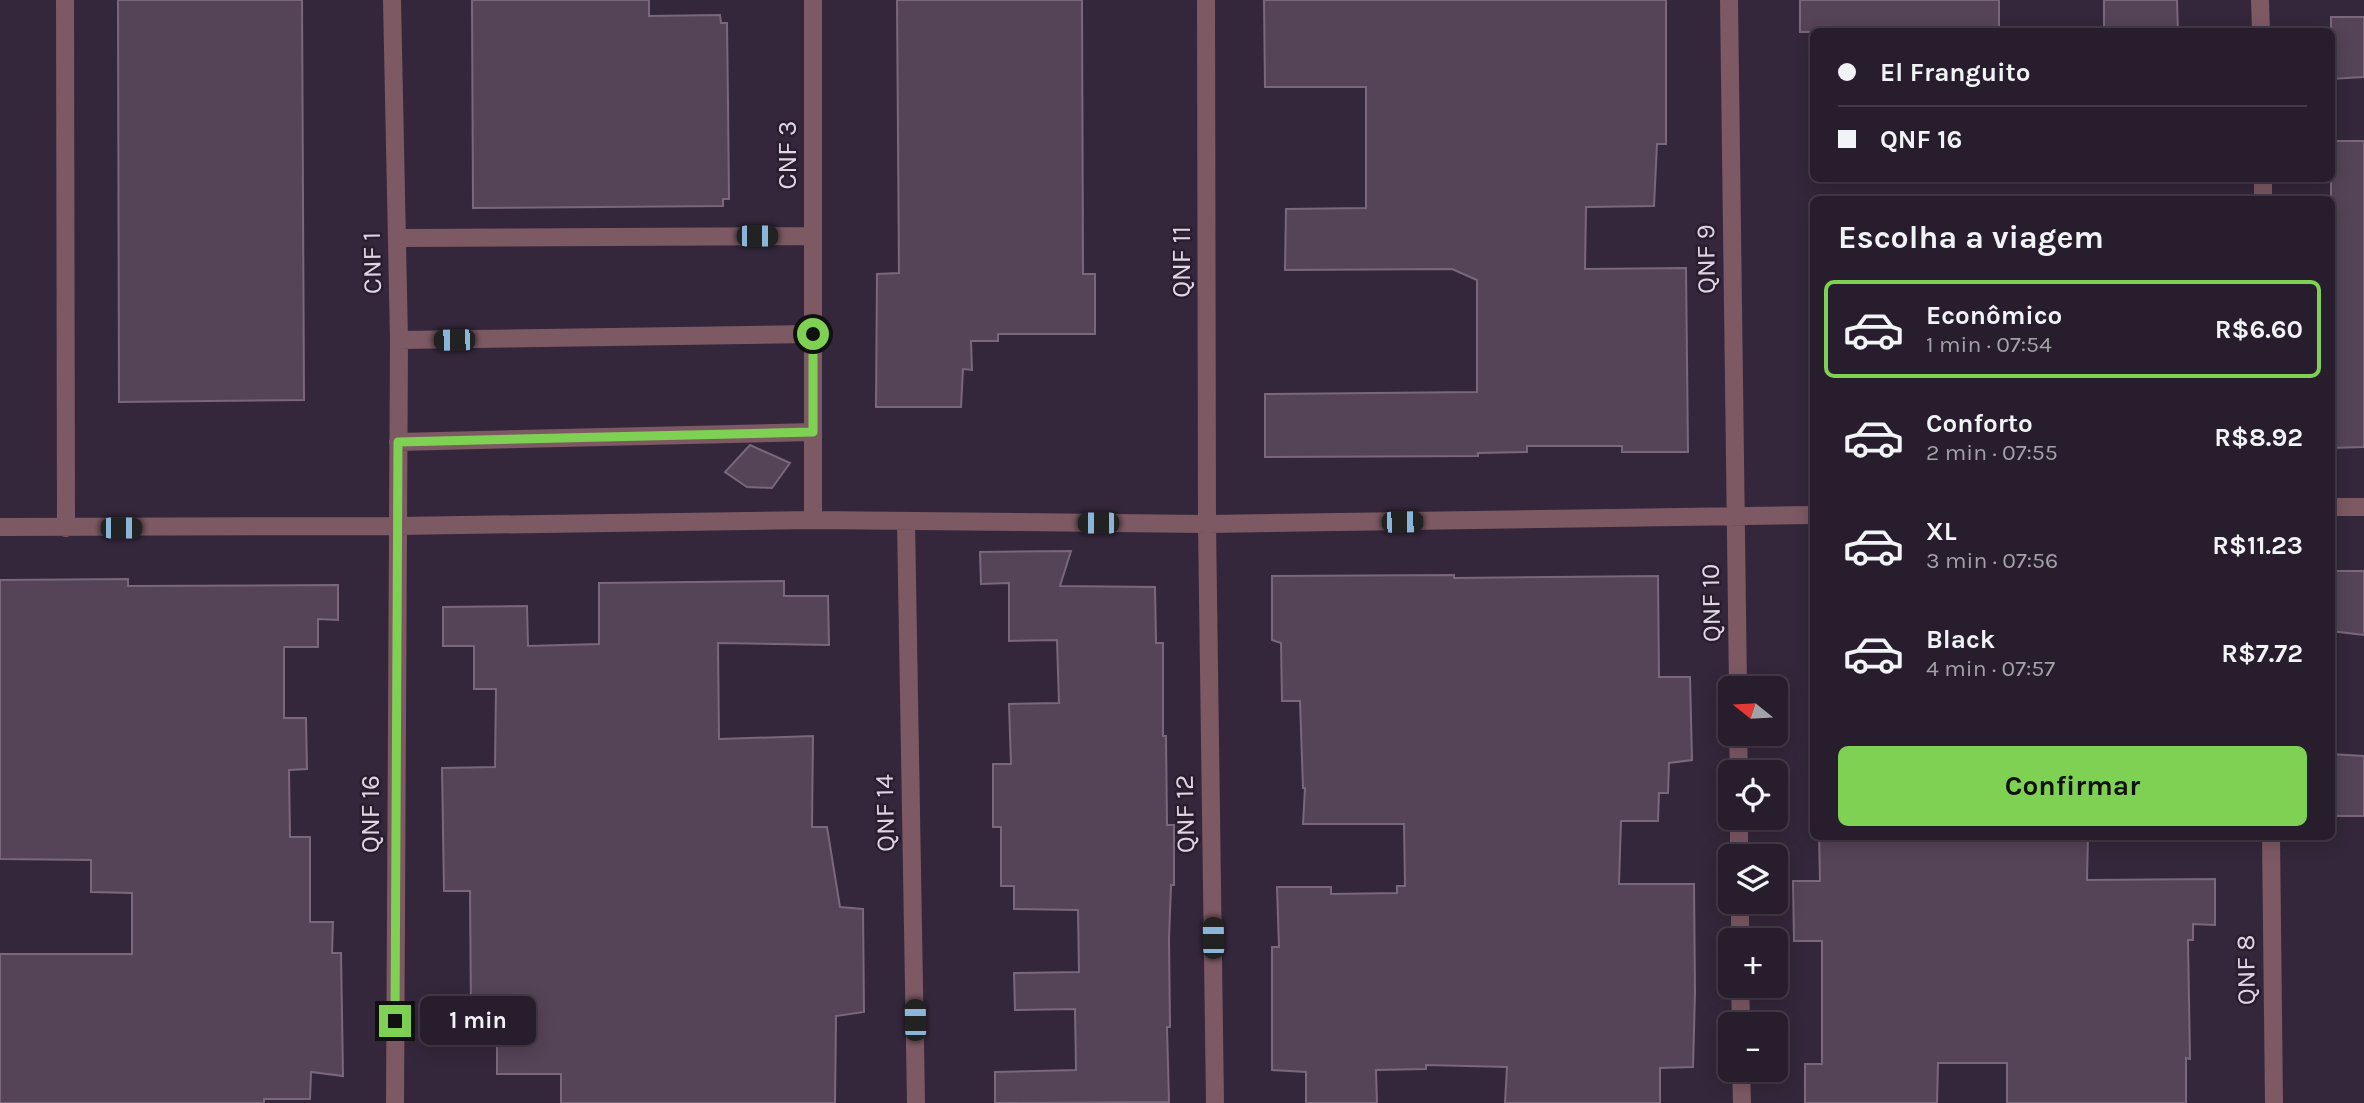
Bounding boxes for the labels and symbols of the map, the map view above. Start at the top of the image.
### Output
street label: CNF 3 [772,121,803,189]
street label: QNF 9 [1690,224,1722,294]
car [737,226,779,247]
street label: QNF 11 [1166,226,1197,298]
street label: CNF 1 [356,232,388,294]
route start [797,318,829,350]
car [433,329,476,351]
car [1381,511,1424,533]
car [1078,513,1120,534]
car [101,518,143,539]
street label: QNF 10 [1695,563,1727,643]
north arrow [1718,676,1788,746]
street label: QNF 14 [869,774,901,852]
street label: QNF 16 [355,775,386,853]
street label: QNF 12 [1169,775,1201,853]
car [1203,917,1224,959]
street label: QNF 8 [2230,934,2262,1006]
callout: 1 min [420,996,535,1046]
car [905,999,926,1041]
route end [379,1005,411,1037]

